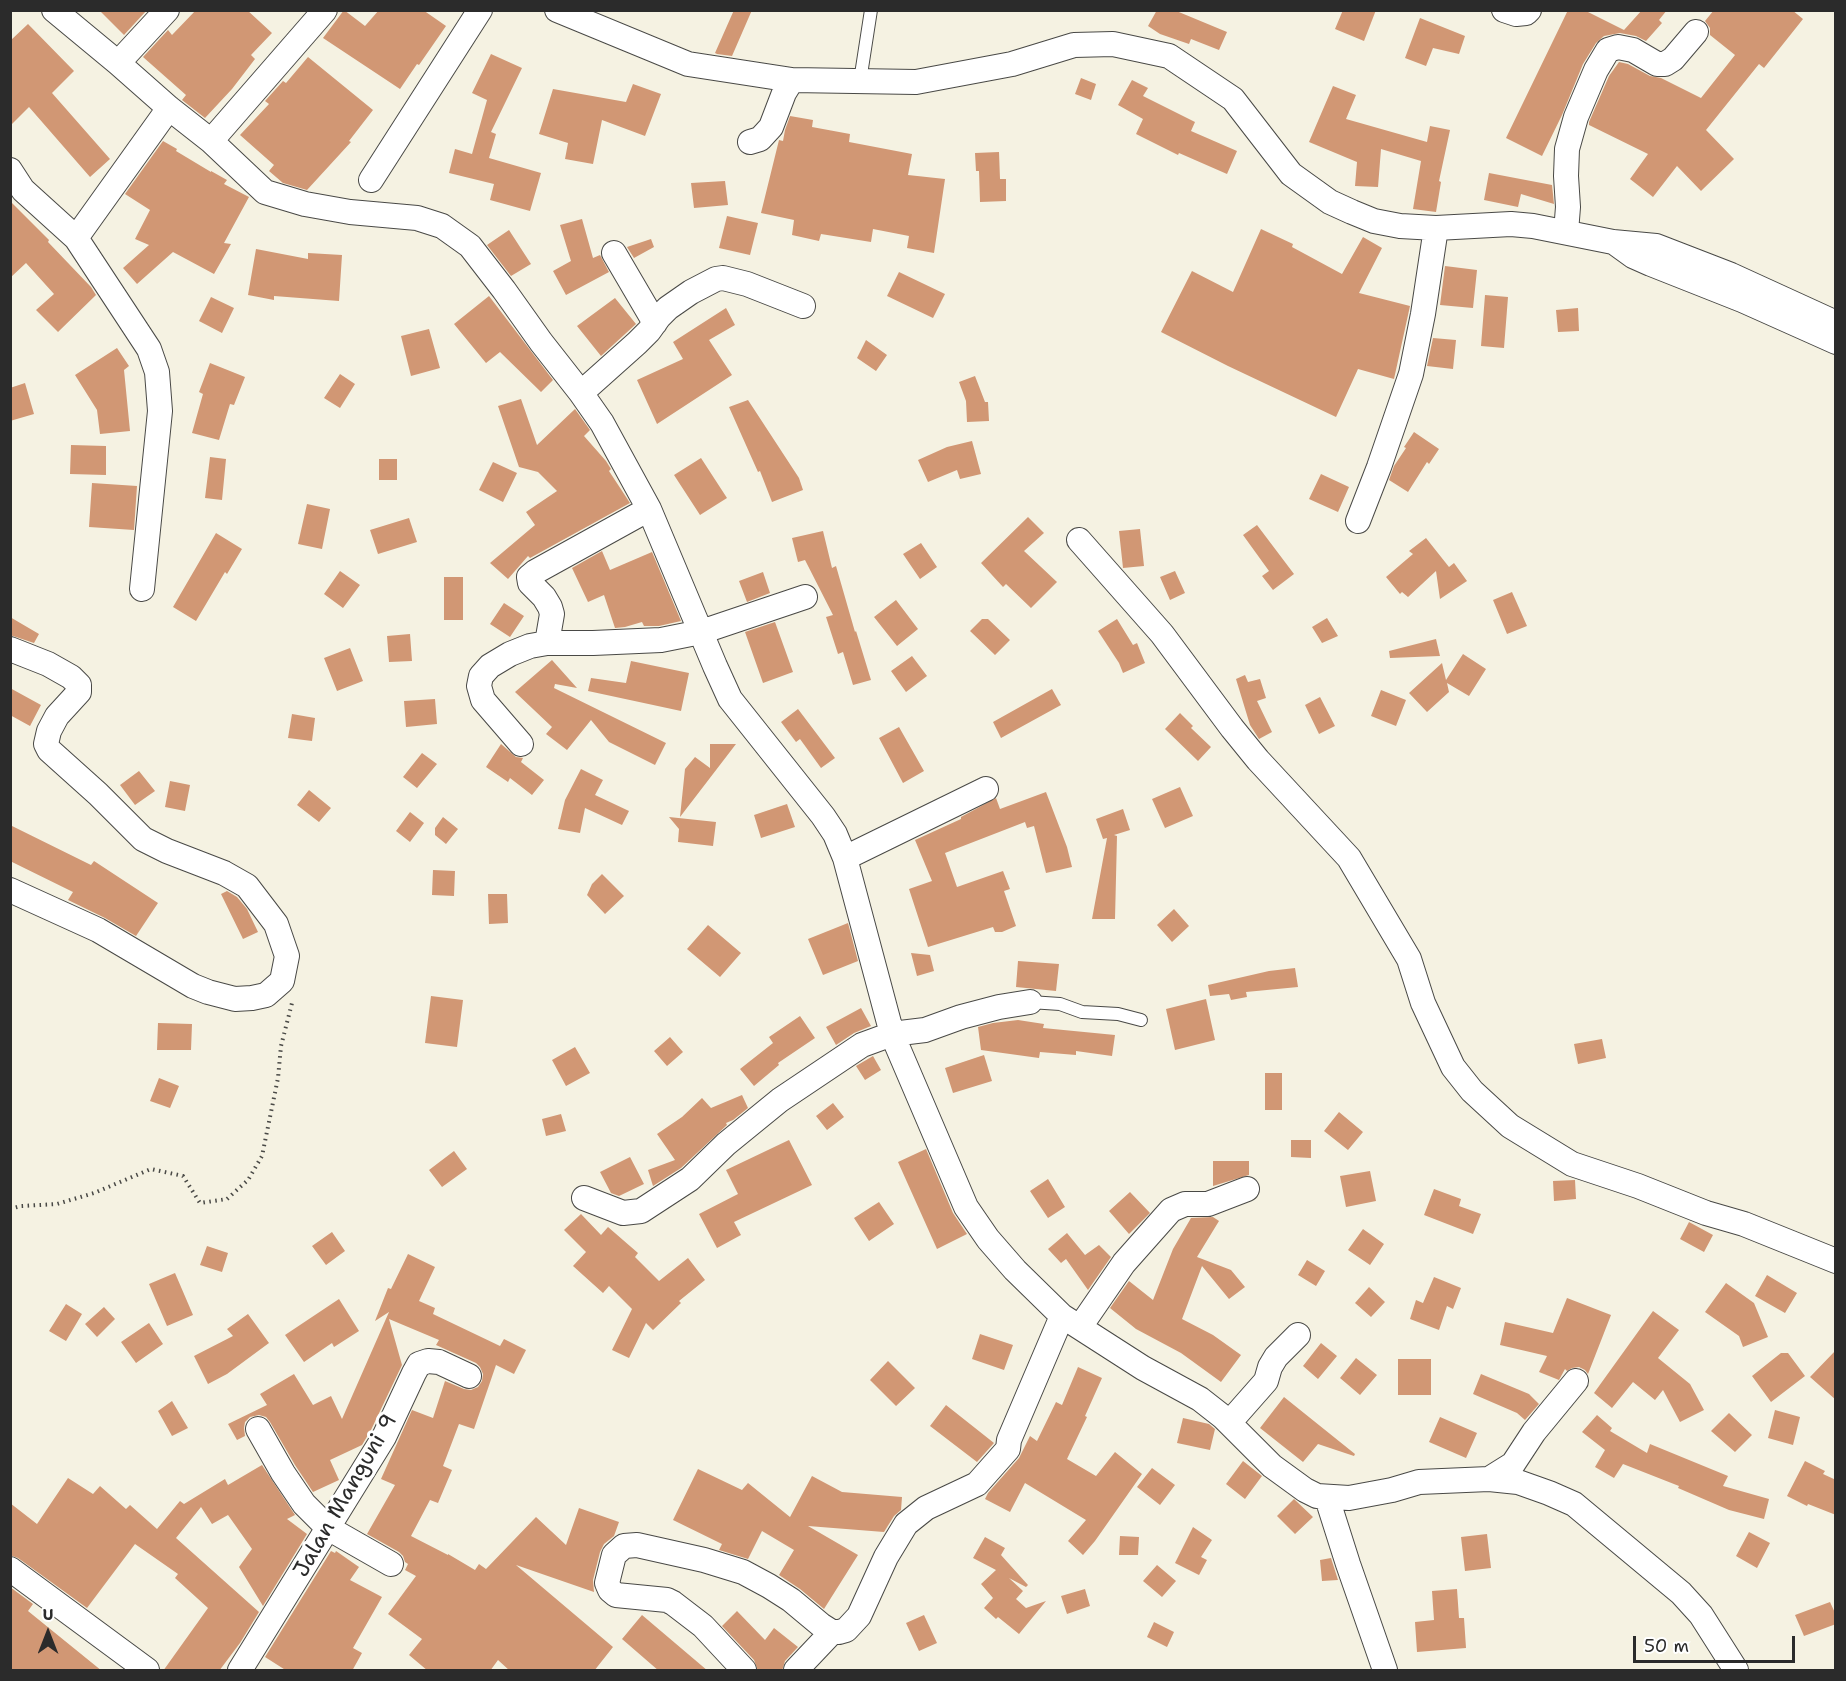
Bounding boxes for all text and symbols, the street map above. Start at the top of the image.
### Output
street label: Jalan Manguni 9 [289,1410,403,1582]
north arrow [18,1603,78,1663]
text: U [43,1604,53,1625]
scale bar [1636,1624,1798,1662]
text: 50 m [1644,1634,1689,1658]

